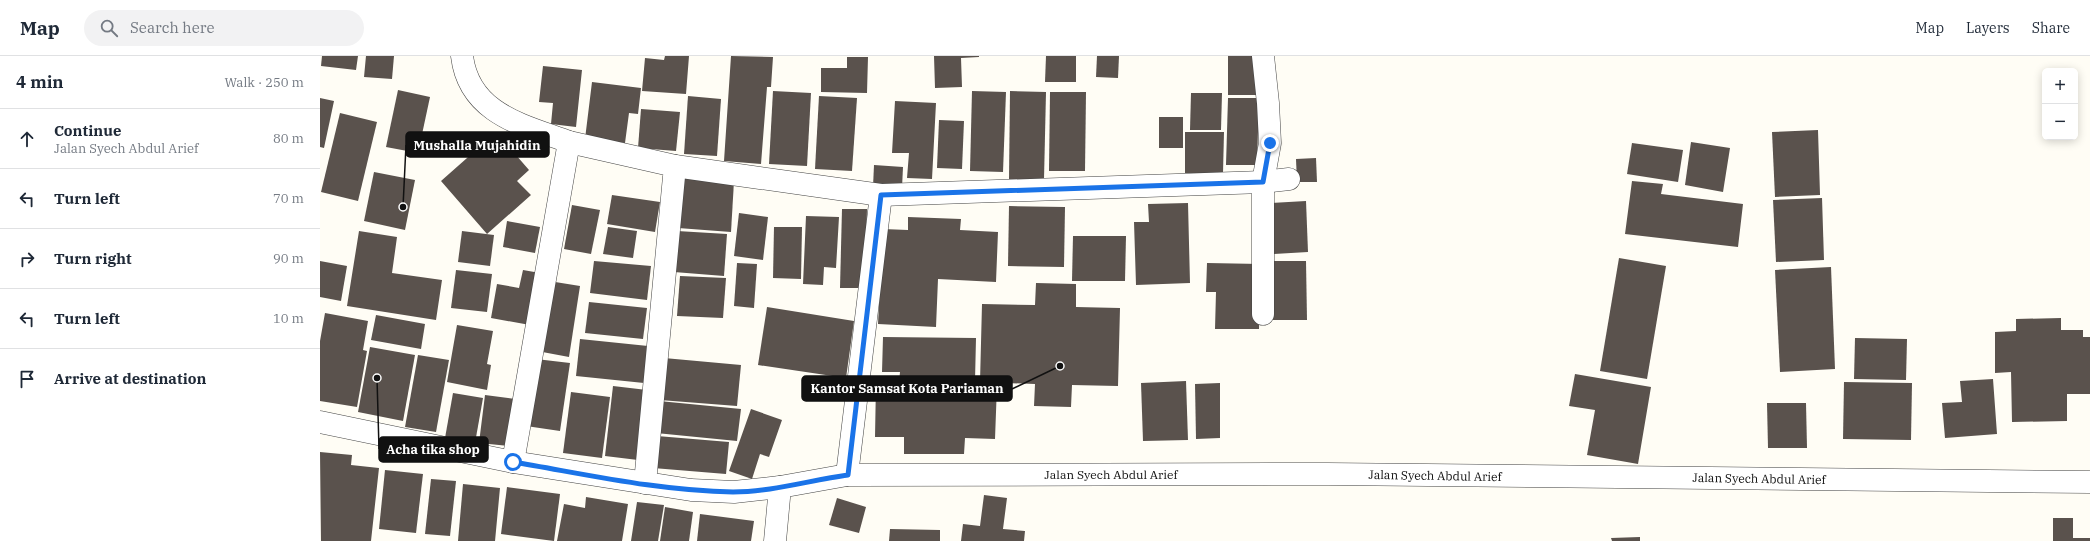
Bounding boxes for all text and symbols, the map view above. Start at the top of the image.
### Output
search box [84,10,364,46]
text: Map [20,16,60,40]
icon: search [98,17,120,39]
text: Search here [130,18,214,37]
text: Map [1916,19,1944,37]
text: Layers [1966,19,2010,37]
text: Share [2032,19,2070,37]
map controls [2042,68,2078,140]
button: + [2042,68,2078,104]
text: 4 min [16,71,64,93]
text: Walk · 250 m [225,74,304,91]
button: − [2042,104,2078,140]
text: Continue [54,121,121,140]
icon: ahead [16,128,38,150]
text: 80 m [273,130,304,147]
callout: Mushalla Mujahidin [406,132,549,157]
route end [1261,134,1279,152]
text: Mushalla Mujahidin [413,137,541,154]
text: Jalan Syech Abdul Arief [54,140,198,157]
icon: left [16,188,38,210]
text: Turn left [54,189,120,208]
text: 70 m [273,190,304,207]
icon: right [16,248,38,270]
text: Turn right [54,249,132,268]
text: 90 m [273,250,304,267]
icon: left [16,308,38,330]
text: Turn left [54,309,120,328]
text: 10 m [273,310,304,327]
icon: arrive [16,368,38,390]
text: Arrive at destination [54,369,206,388]
callout: Kantor Samsat Kota Pariaman [802,376,1012,401]
text: Kantor Samsat Kota Pariaman [810,380,1004,397]
callout: Acha tika shop [379,437,488,462]
text: Acha tika shop [386,441,480,458]
route start [504,453,522,471]
street label: Jalan Syech Abdul Arief [1044,467,1179,482]
street label: Jalan Syech Abdul Arief [1368,467,1503,484]
street label: Jalan Syech Abdul Arief [1692,470,1827,487]

